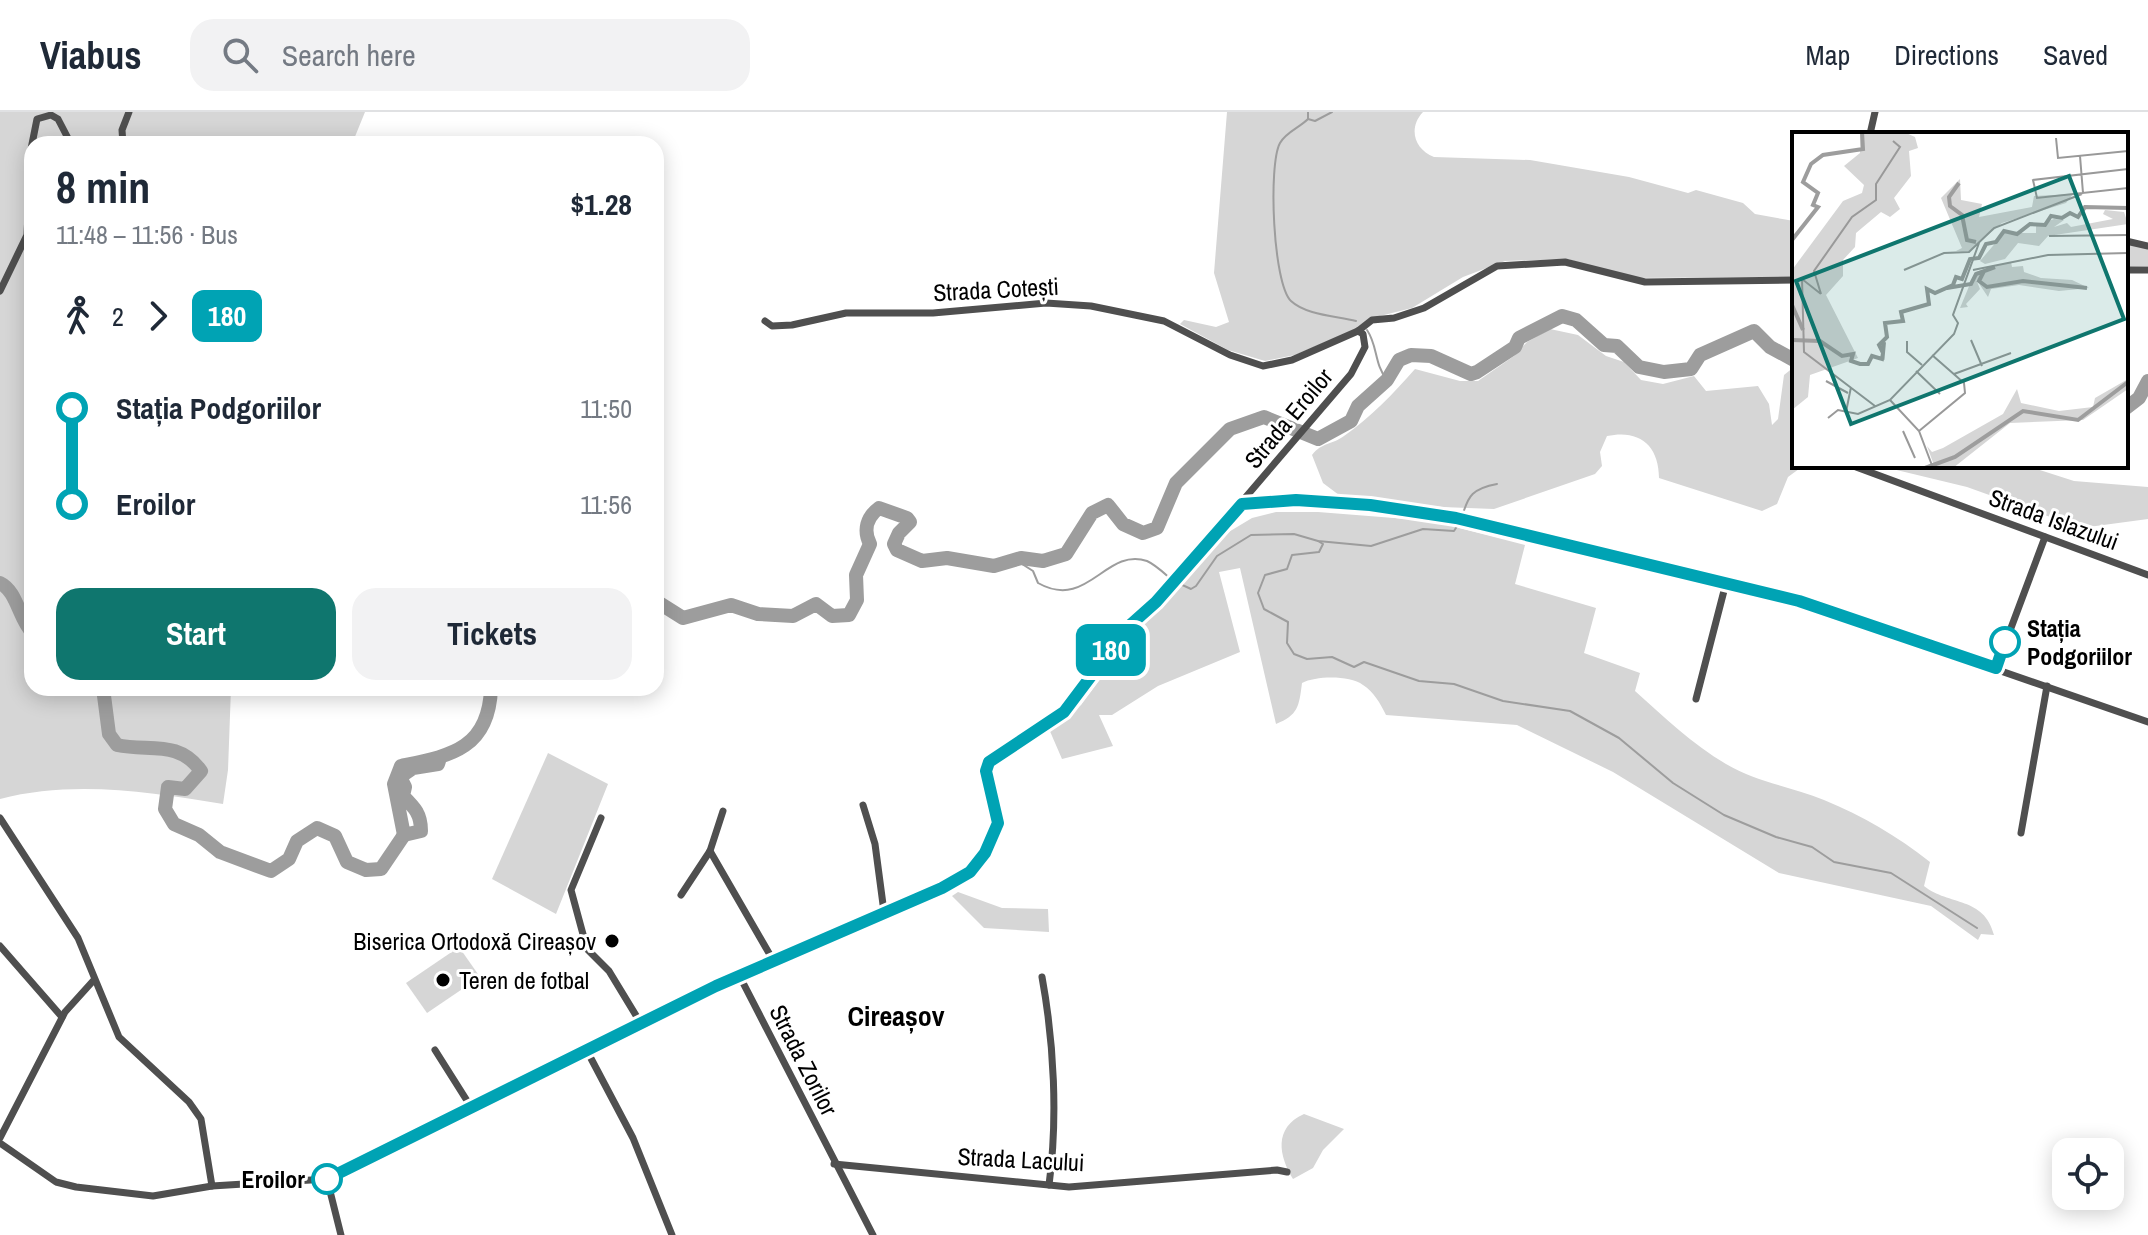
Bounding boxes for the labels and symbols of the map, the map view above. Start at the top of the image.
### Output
inset map [1792,132,2128,468]
street label: Strada Cotești [932,270,1060,308]
street label: Strada Eroilor [1237,361,1340,475]
street label: Strada Islazului [1985,481,2123,557]
place label: Stația Podgoriilor [2027,612,2132,672]
line badge: 180 [1065,624,1157,676]
marker: Stația Podgoriilor [1990,627,2020,657]
place label: Biserica Ortodoxă Cireașov [353,925,596,957]
marker: Biserica Ortodoxă Cireașov [603,932,621,950]
place label: Teren de fotbal [459,964,589,996]
marker: Teren de fotbal [434,971,452,989]
district label: Cireașov [848,997,945,1035]
street label: Strada Zorilor [762,999,846,1121]
street label: Strada Lacului [957,1140,1085,1178]
place label: Eroilor [242,1163,305,1195]
marker: Eroilor [312,1164,342,1194]

